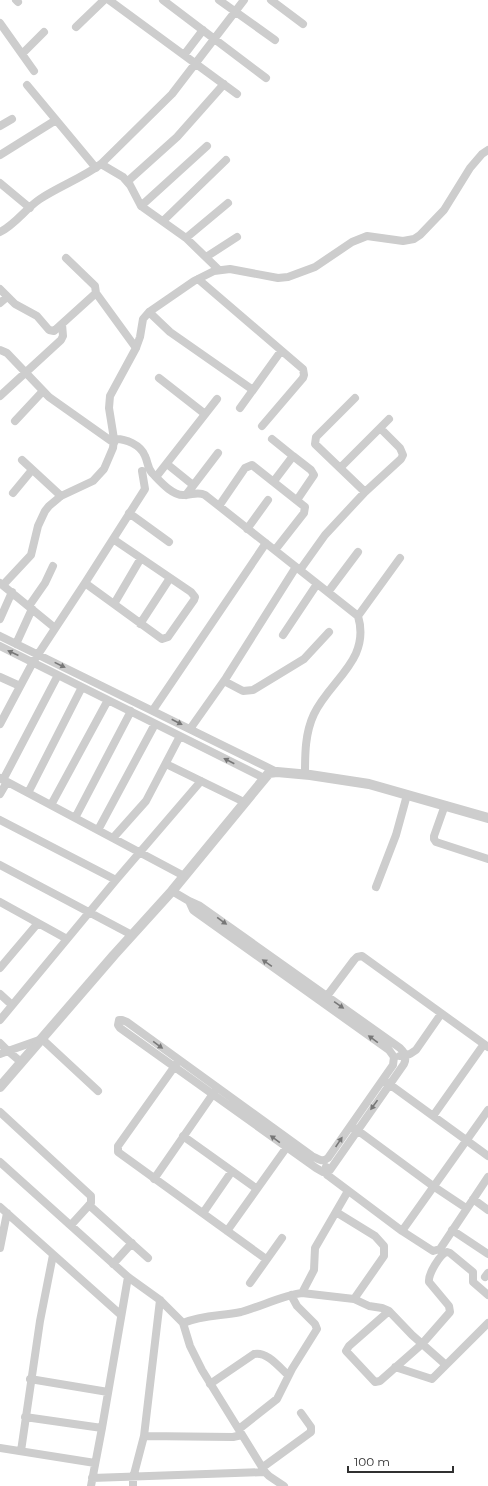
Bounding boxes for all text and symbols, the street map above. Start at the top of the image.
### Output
one-way arrow [7,650,19,656]
one-way arrow [55,662,66,668]
one-way arrow [171,719,183,725]
one-way arrow [224,758,235,764]
one-way arrow [217,917,227,925]
one-way arrow [262,959,273,967]
one-way arrow [334,1001,344,1009]
one-way arrow [368,1035,378,1043]
one-way arrow [153,1040,164,1049]
one-way arrow [370,1100,378,1111]
one-way arrow [269,1135,280,1143]
one-way arrow [335,1137,343,1147]
scale bar [348,1448,453,1474]
text: 100 m [354,1454,390,1469]

